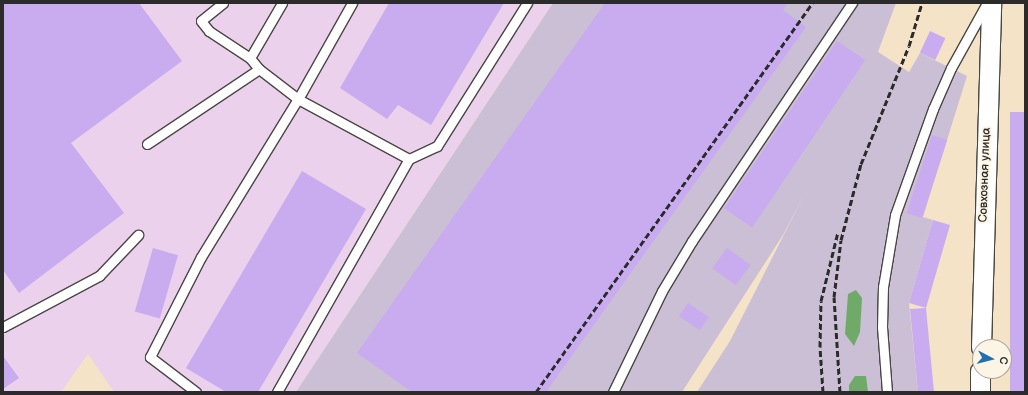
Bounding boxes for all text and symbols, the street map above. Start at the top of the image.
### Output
street label: Совхозная улица [976,127,994,223]
north arrow [972,339,1012,379]
text: С [996,356,1010,365]

